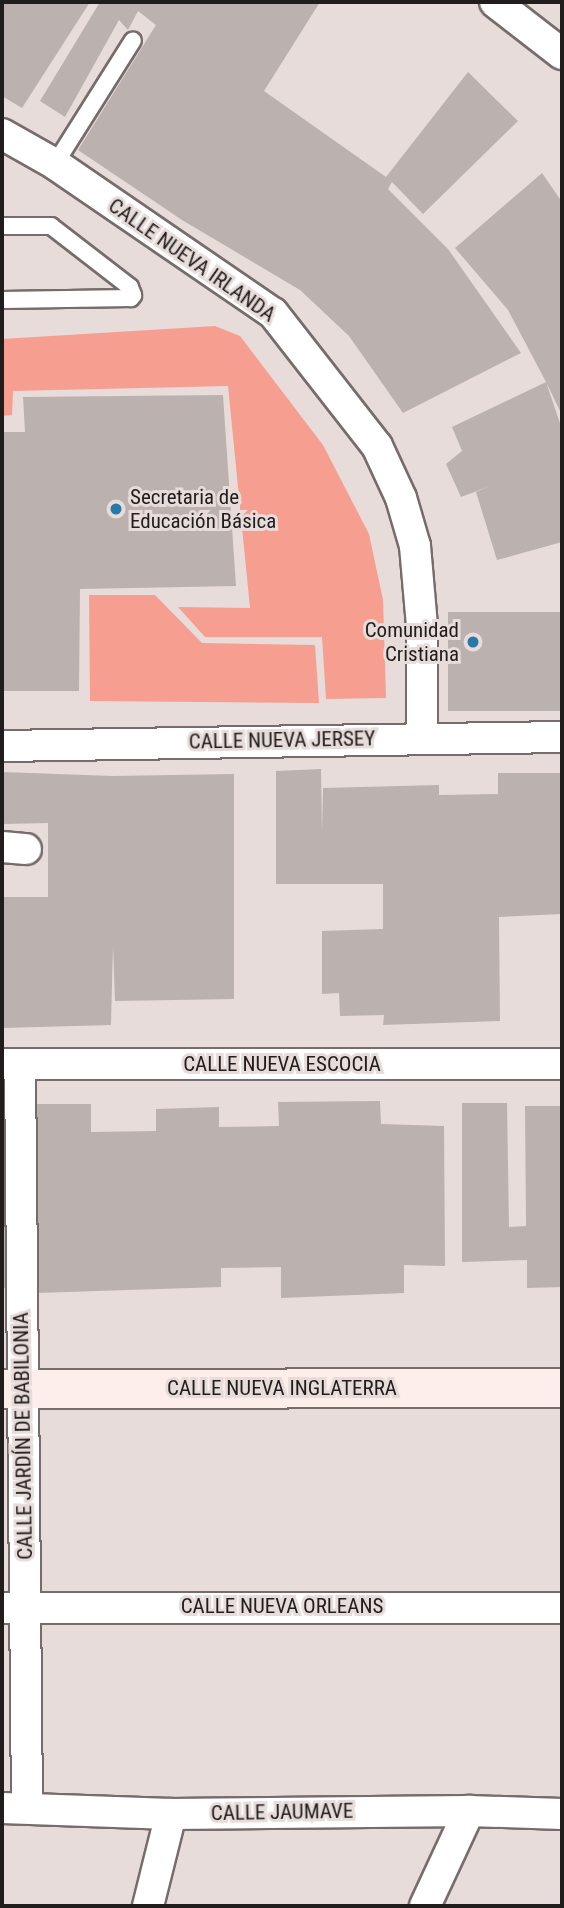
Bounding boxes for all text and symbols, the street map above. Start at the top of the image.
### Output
street label: CALLE NUEVA IRLANDA [104,193,280,327]
place label: Secretaria de Educación Básica [130,484,276,534]
marker: Secretaria de Educación Básica [108,501,124,517]
place label: Comunidad Cristiana [365,617,459,667]
marker: Comunidad Cristiana [465,634,481,650]
street label: CALLE NUEVA JERSEY [189,726,375,754]
street label: CALLE NUEVA ESCOCIA [183,1051,381,1077]
street label: CALLE JARDÍN DE BABILONIA [8,1312,38,1560]
street label: CALLE NUEVA INGLATERRA [167,1375,397,1401]
street label: CALLE NUEVA ORLEANS [181,1593,383,1619]
street label: CALLE JAUMAVE [211,1798,353,1826]

